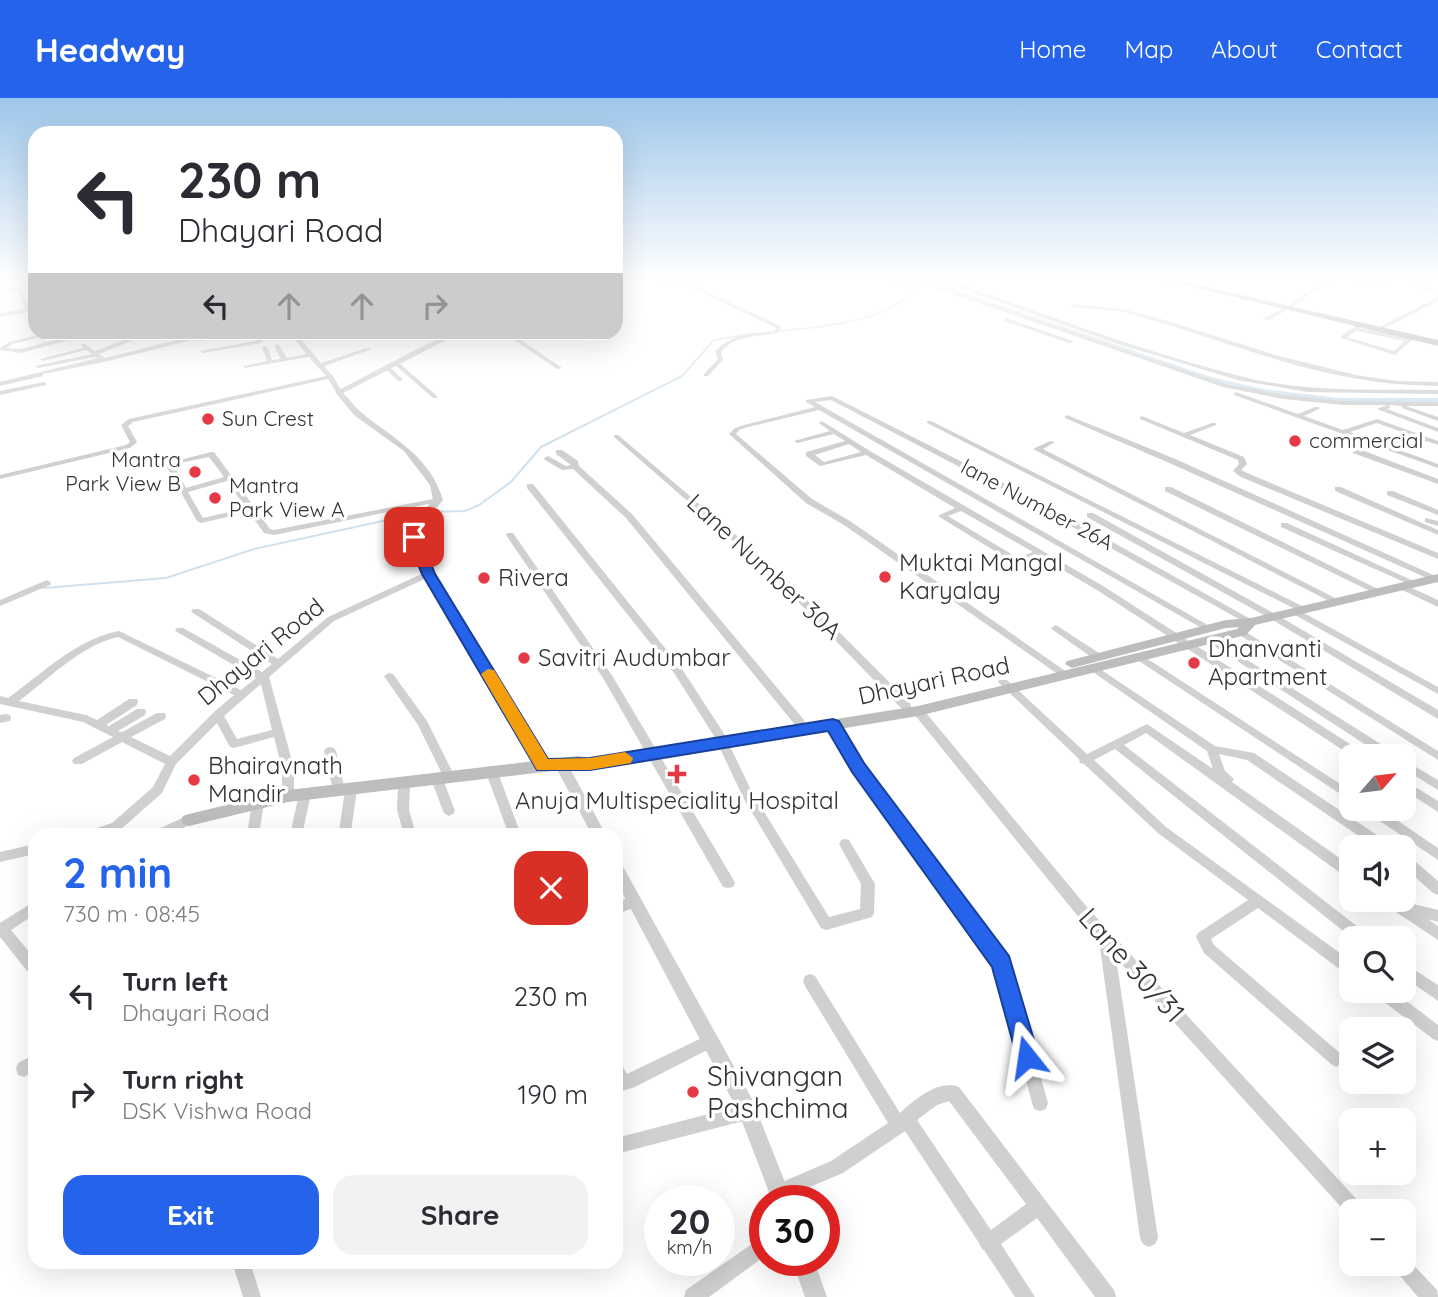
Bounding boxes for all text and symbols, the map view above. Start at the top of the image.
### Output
text: Headway [35,29,185,70]
text: Home [1019,34,1086,64]
text: Map [1124,34,1173,64]
text: About [1211,34,1278,64]
text: Contact [1316,34,1403,64]
text: 230 m [178,149,321,210]
icon: left [63,154,154,245]
text: Dhayari Road [178,210,383,250]
icon: left [197,287,235,325]
icon: ahead [270,287,308,325]
icon: ahead [343,287,381,325]
icon: right [416,287,454,325]
place label: Sun Crest [222,405,314,431]
marker: Sun Crest [200,411,216,427]
place label: commercial [1309,427,1423,453]
marker: commercial [1287,433,1303,449]
place label: Mantra Park View B [65,446,181,496]
street label: lane Number 26A [957,453,1118,555]
marker: Mantra Park View B [187,464,203,480]
place label: Mantra Park View A [229,472,345,522]
street label: Lane Number 30A [681,487,848,646]
marker: Mantra Park View A [207,490,223,506]
pin [384,507,444,567]
icon: arrive [395,518,433,556]
place label: Muktai Mangal Karyalay [899,547,1063,605]
place label: Rivera [498,562,569,592]
marker: Muktai Mangal Karyalay [877,569,893,585]
marker: Rivera [476,570,492,586]
street label: Dhayari Road [191,591,330,711]
place label: Dhanvanti Apartment [1208,633,1327,691]
place label: Savitri Audumbar [538,642,730,672]
street label: Dhayari Road [855,649,1012,711]
marker: Savitri Audumbar [516,650,532,666]
marker: Dhanvanti Apartment [1186,655,1202,671]
north arrow [1339,744,1416,821]
map controls [1339,744,1416,1276]
place label: Bhairavnath Mandir [208,750,343,808]
marker: Anuja Multispeciality Hospital [667,764,687,784]
marker: Bhairavnath Mandir [186,772,202,788]
place label: Anuja Multispeciality Hospital [515,785,839,815]
button: sound [1339,835,1416,912]
text: 2 min [63,846,172,899]
button: close [514,851,588,925]
text: 730 m · 08:45 [63,899,200,928]
street label: Lane 30/31 [1072,900,1193,1029]
button: search [1339,926,1416,1003]
text: Turn left [122,965,229,998]
icon: left [63,977,101,1015]
text: 230 m [514,980,588,1013]
text: Dhayari Road [122,998,270,1027]
button: layers [1339,1017,1416,1094]
position arrow [990,1020,1064,1094]
place label: Shivangan Pashchima [707,1058,848,1125]
text: Turn right [122,1063,244,1096]
icon: right [63,1075,101,1113]
text: 190 m [518,1078,588,1111]
marker: Shivangan Pashchima [685,1084,701,1100]
text: DSK Vishwa Road [122,1096,312,1125]
button: + [1339,1108,1416,1185]
button: Exit [63,1175,319,1255]
button: Share [333,1175,588,1255]
speed limit sign: 30 [749,1185,840,1276]
text: 20 [669,1199,710,1243]
button: − [1339,1199,1416,1276]
text: km/h [667,1236,712,1259]

